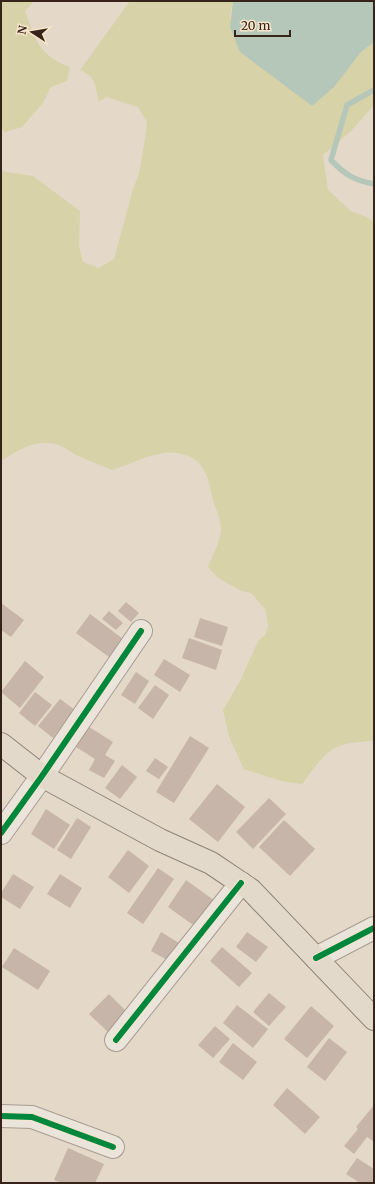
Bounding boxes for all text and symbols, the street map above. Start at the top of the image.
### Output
north arrow [12,12,52,52]
scale bar [235,12,290,38]
text: 20 m [241,18,270,33]
text: N [14,24,30,36]

